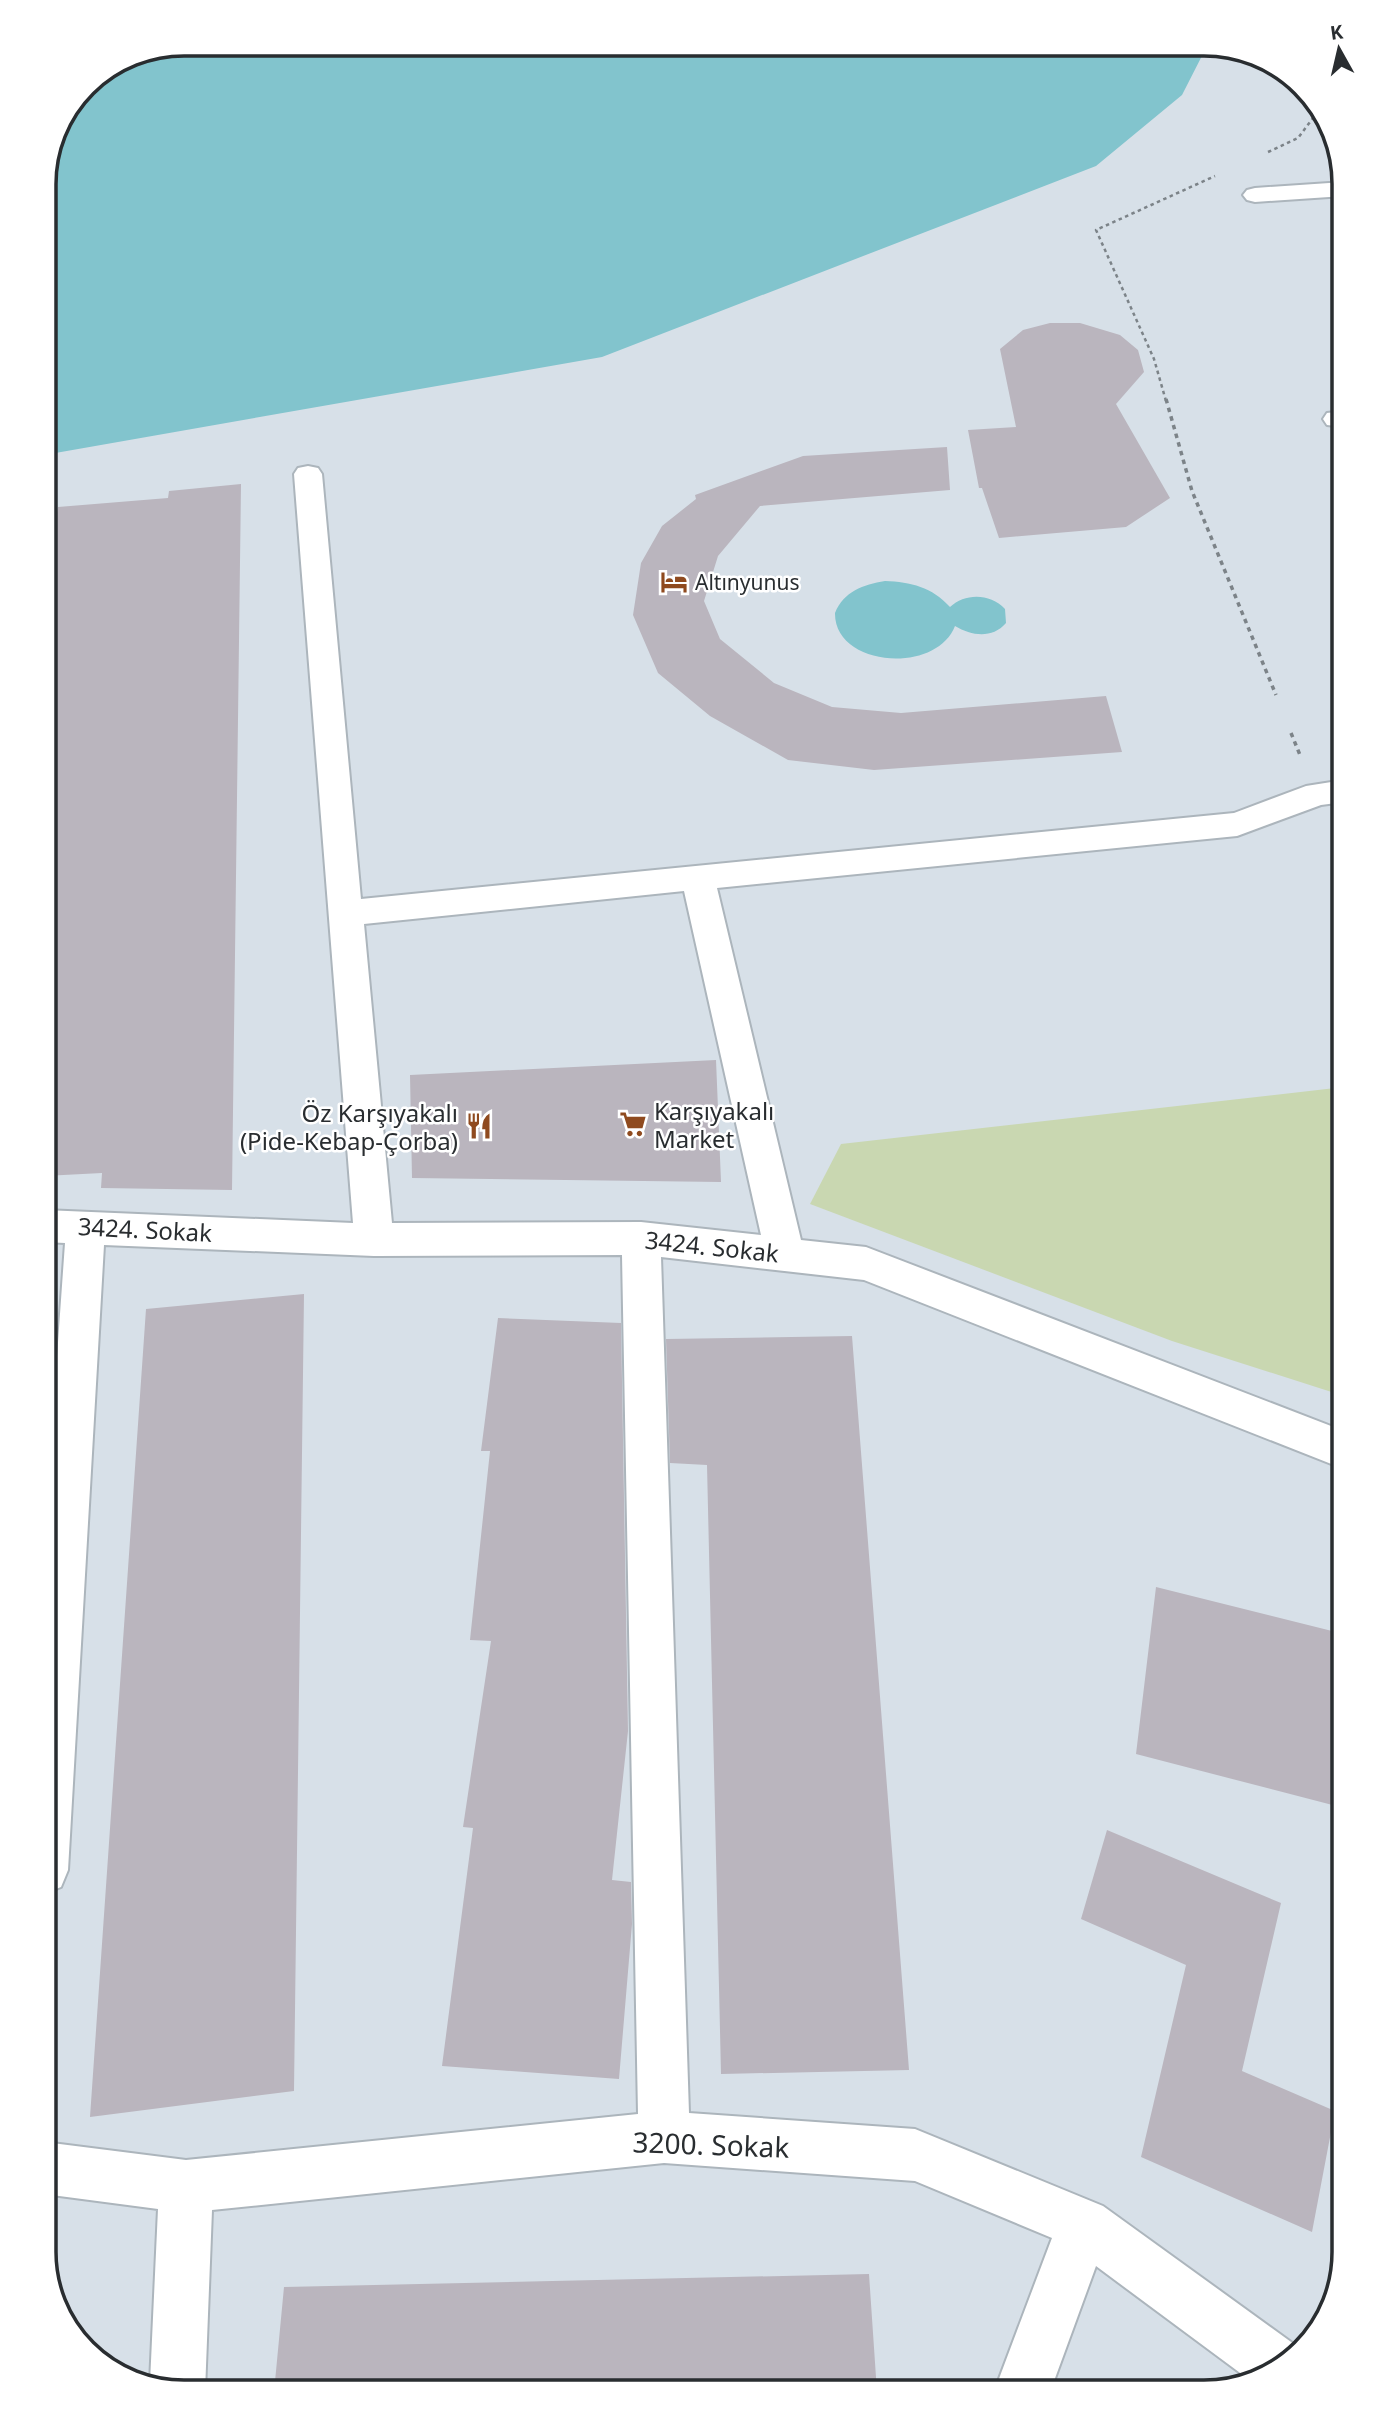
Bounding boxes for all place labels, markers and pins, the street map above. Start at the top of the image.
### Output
hotel icon: Altınyunus [659,567,689,597]
place label: Altınyunus [695,568,800,596]
place label: Karşıyakalı Market [654,1094,774,1155]
place label: Öz Karşıyakalı (Pide-Kebap-Çorba) [240,1096,458,1157]
supermarket icon: Karşıyakalı Market [618,1109,648,1139]
restaurant icon: Öz Karşıyakalı (Pide-Kebap-Çorba) [464,1111,494,1141]

